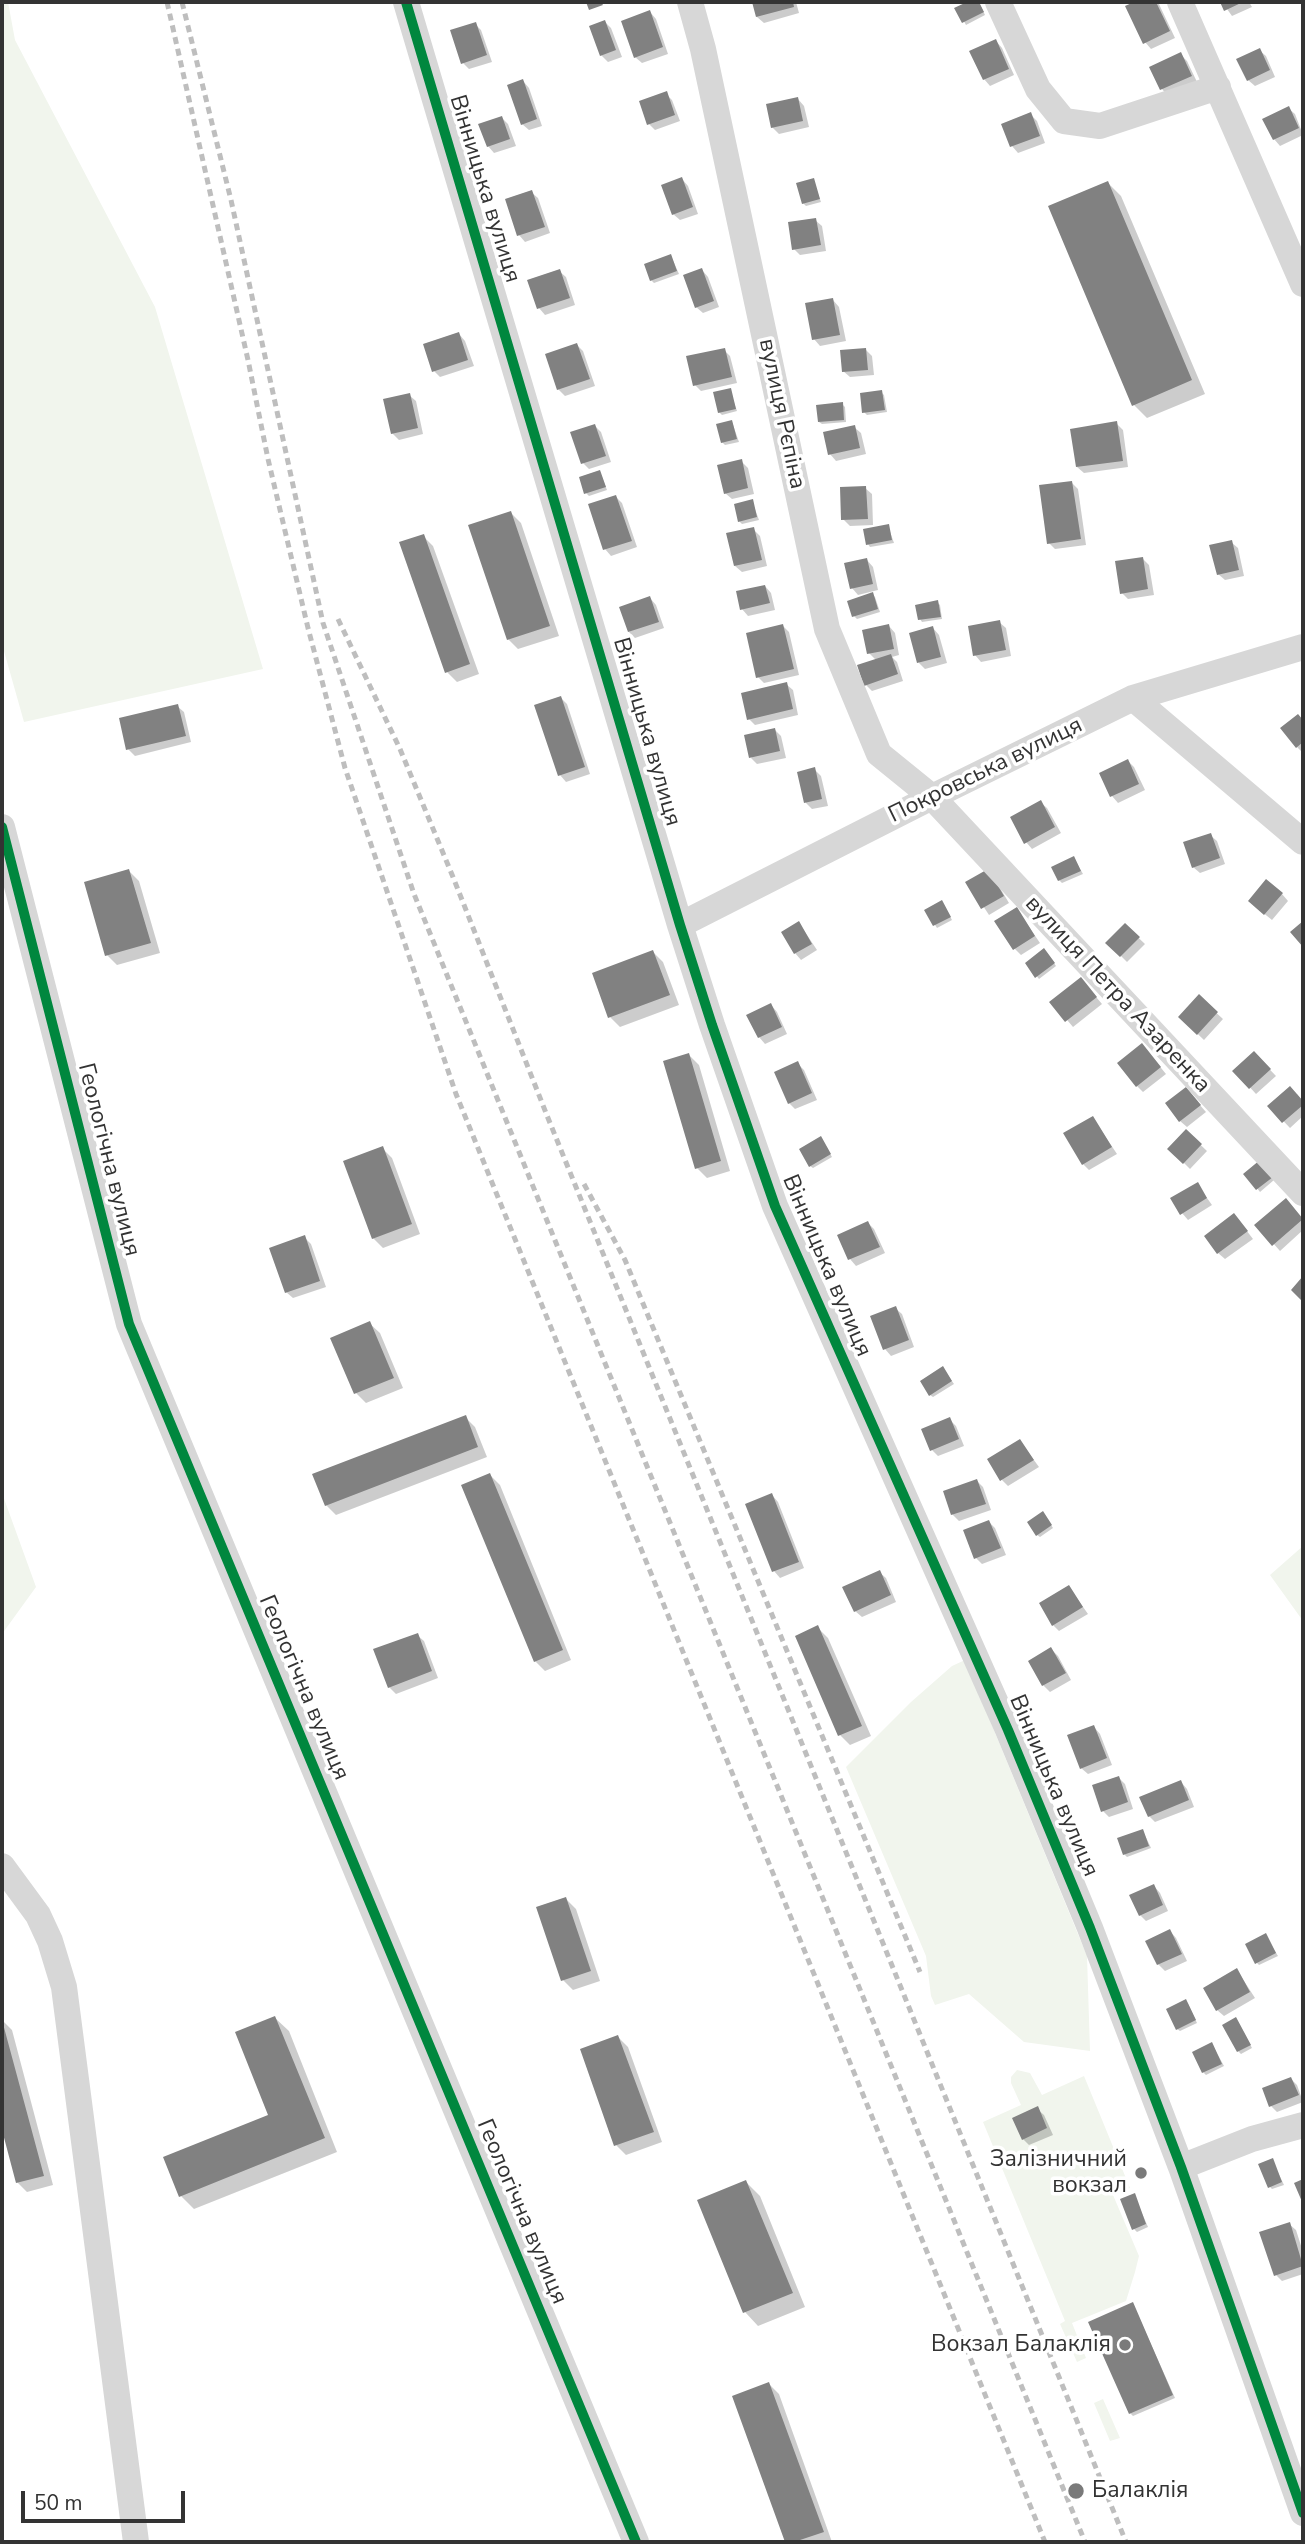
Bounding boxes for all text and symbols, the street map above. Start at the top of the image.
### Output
street label: Вінницька вулиця [442,92,526,286]
street label: вулиця Рєпіна [752,336,810,492]
street label: Вінницька вулиця [606,635,686,829]
street label: Покровська вулиця [885,712,1087,830]
street label: вулиця Петра Азаренка [1018,891,1216,1099]
street label: Геологічна вулиця [71,1061,145,1259]
street label: Вінницька вулиця [775,1171,877,1361]
street label: Геологічна вулиця [252,1591,354,1785]
street label: Вінницька вулиця [1002,1691,1104,1881]
street label: Геологічна вулиця [470,2115,572,2309]
place label: Залізничний вокзал [990,2146,1127,2200]
marker: Залізничний вокзал [1133,2165,1149,2181]
place label: Вокзал Балаклія [931,2331,1111,2359]
marker: Вокзал Балаклія [1117,2337,1133,2353]
place label: Балаклія [1092,2477,1188,2505]
scale bar [24,2478,189,2522]
marker: Балаклія [1066,2481,1086,2501]
text: 50 m [34,2489,83,2517]

